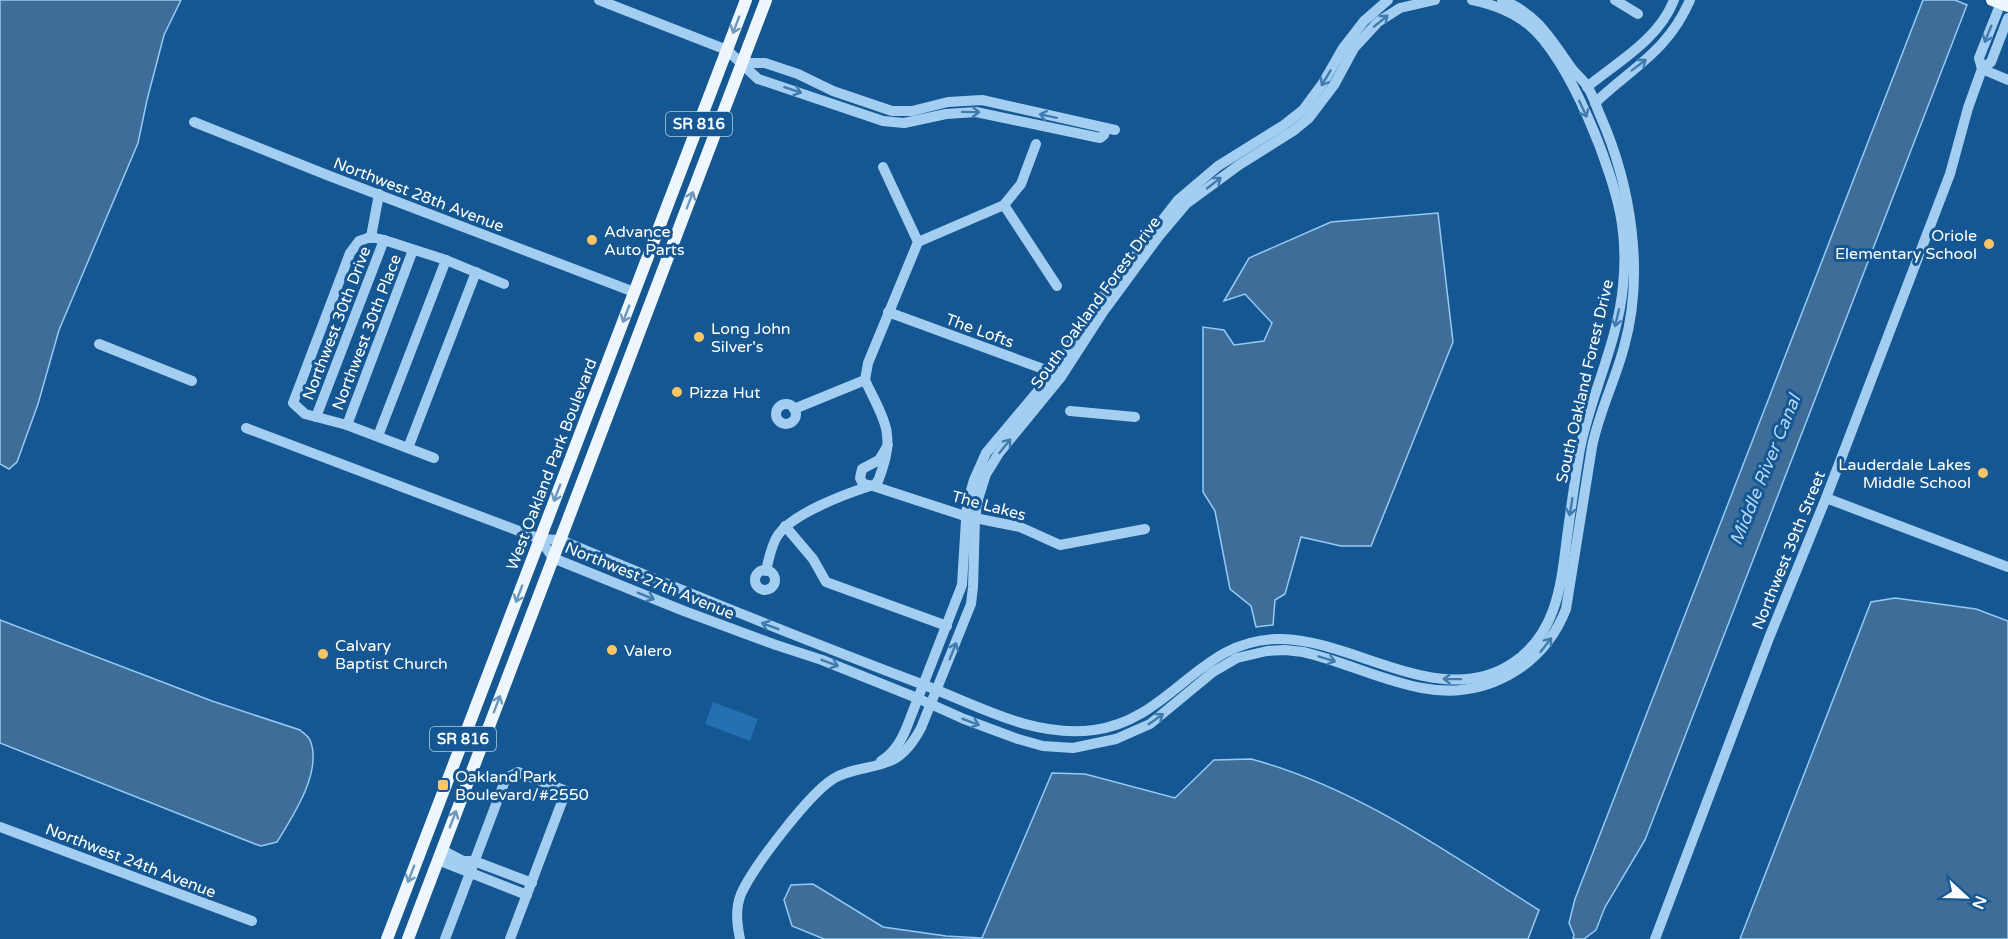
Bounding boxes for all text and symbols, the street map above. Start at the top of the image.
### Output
one-way arrow [1373,14,1389,27]
one-way arrow [730,15,741,34]
one-way arrow [1982,25,1993,43]
one-way arrow [1631,59,1647,72]
one-way arrow [1320,69,1332,86]
one-way arrow [783,86,802,97]
one-way arrow [1578,100,1590,118]
one-way arrow [960,106,980,118]
one-way arrow [1039,109,1058,121]
road number: SR 816 [666,112,732,136]
street label: Northwest 28th Avenue [331,153,507,237]
one-way arrow [1206,177,1222,190]
one-way arrow [685,192,696,210]
street label: South Oakland Forest Drive [1027,213,1165,393]
place label: Advance Auto Parts [604,222,685,260]
place label: Oriole Elementary School [1835,226,1977,264]
marker: Advance Auto Parts [585,233,599,247]
marker: Oriole Elementary School [1982,237,1996,251]
street label: Northwest 30th Drive [298,244,376,403]
street label: Northwest 30th Place [328,252,406,413]
street label: South Oakland Forest Drive [1552,278,1618,485]
one-way arrow [619,304,630,323]
one-way arrow [1611,308,1622,327]
street label: The Lofts [943,309,1017,353]
place label: Long John Silver's [711,319,791,357]
marker: Long John Silver's [692,330,706,344]
street label: West Oakland Park Boulevard [502,356,602,573]
place label: Pizza Hut [689,383,760,403]
marker: Pizza Hut [670,385,684,399]
water label: Middle River Canal [1725,389,1806,548]
one-way arrow [998,439,1012,454]
place label: Lauderdale Lakes Middle School [1838,455,1971,493]
marker: Lauderdale Lakes Middle School [1976,466,1990,480]
street label: Northwest 39th Street [1748,468,1830,633]
one-way arrow [551,483,562,502]
street label: The Lakes [949,486,1028,525]
one-way arrow [1566,497,1577,516]
street label: Northwest 27th Avenue [562,538,737,624]
one-way arrow [513,584,524,603]
one-way arrow [637,591,655,602]
one-way arrow [762,620,780,631]
place label: Calvary Baptist Church [335,636,448,674]
one-way arrow [1539,637,1552,653]
place label: Valero [624,641,672,661]
one-way arrow [948,642,959,660]
marker: Valero [605,643,619,657]
marker: Calvary Baptist Church [316,647,330,661]
one-way arrow [1317,654,1336,665]
one-way arrow [820,658,838,669]
one-way arrow [1442,673,1462,685]
one-way arrow [492,695,503,714]
one-way arrow [1147,713,1163,726]
one-way arrow [961,717,980,728]
road number: SR 816 [430,727,496,751]
place label: Oakland Park Boulevard/#2550 [455,767,589,805]
marker: Oakland Park Boulevard/#2550 [436,778,450,792]
one-way arrow [449,811,460,829]
street label: Northwest 24th Avenue [43,819,219,903]
one-way arrow [405,864,416,883]
north arrow [1936,867,1996,927]
text: N [1967,893,1991,912]

